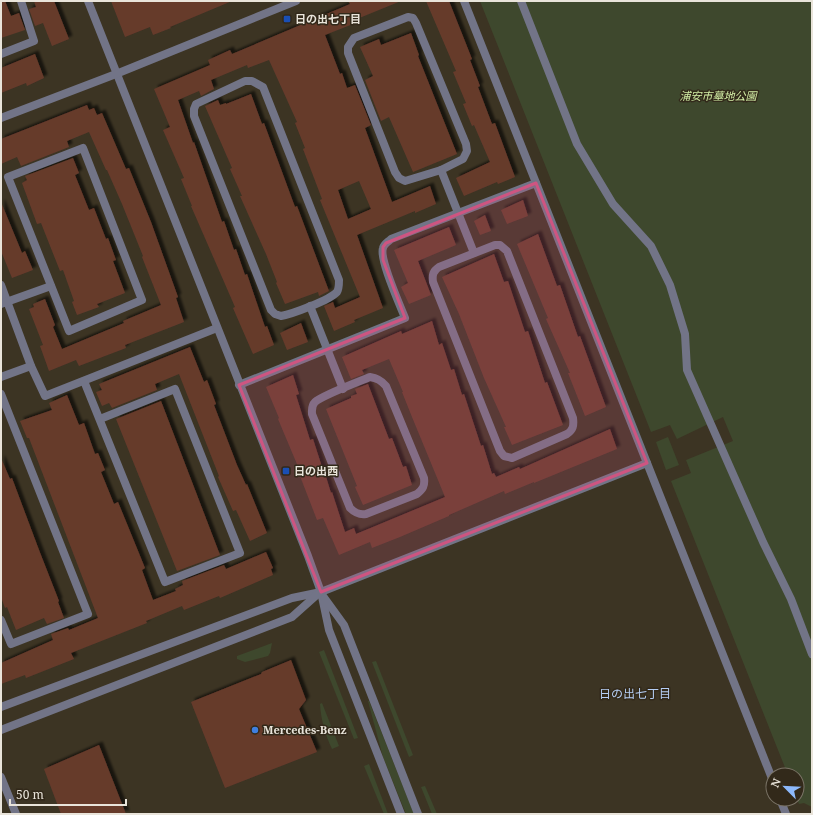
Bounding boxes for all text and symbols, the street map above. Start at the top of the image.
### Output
place label: 日の出七丁目 [295,11,361,26]
marker: 日の出七丁目 [282,14,292,24]
park label: 浦安市墓地公園 [680,88,758,103]
place label: 日の出西 [294,463,338,478]
marker: 日の出西 [281,466,291,476]
district label: 日の出七丁目 [599,685,671,702]
place label: Mercedes-Benz [263,722,347,737]
marker: Mercedes-Benz [250,725,260,735]
north arrow [765,767,805,807]
text: N [767,775,784,790]
scale bar [10,781,126,807]
text: 50 m [16,786,44,803]

